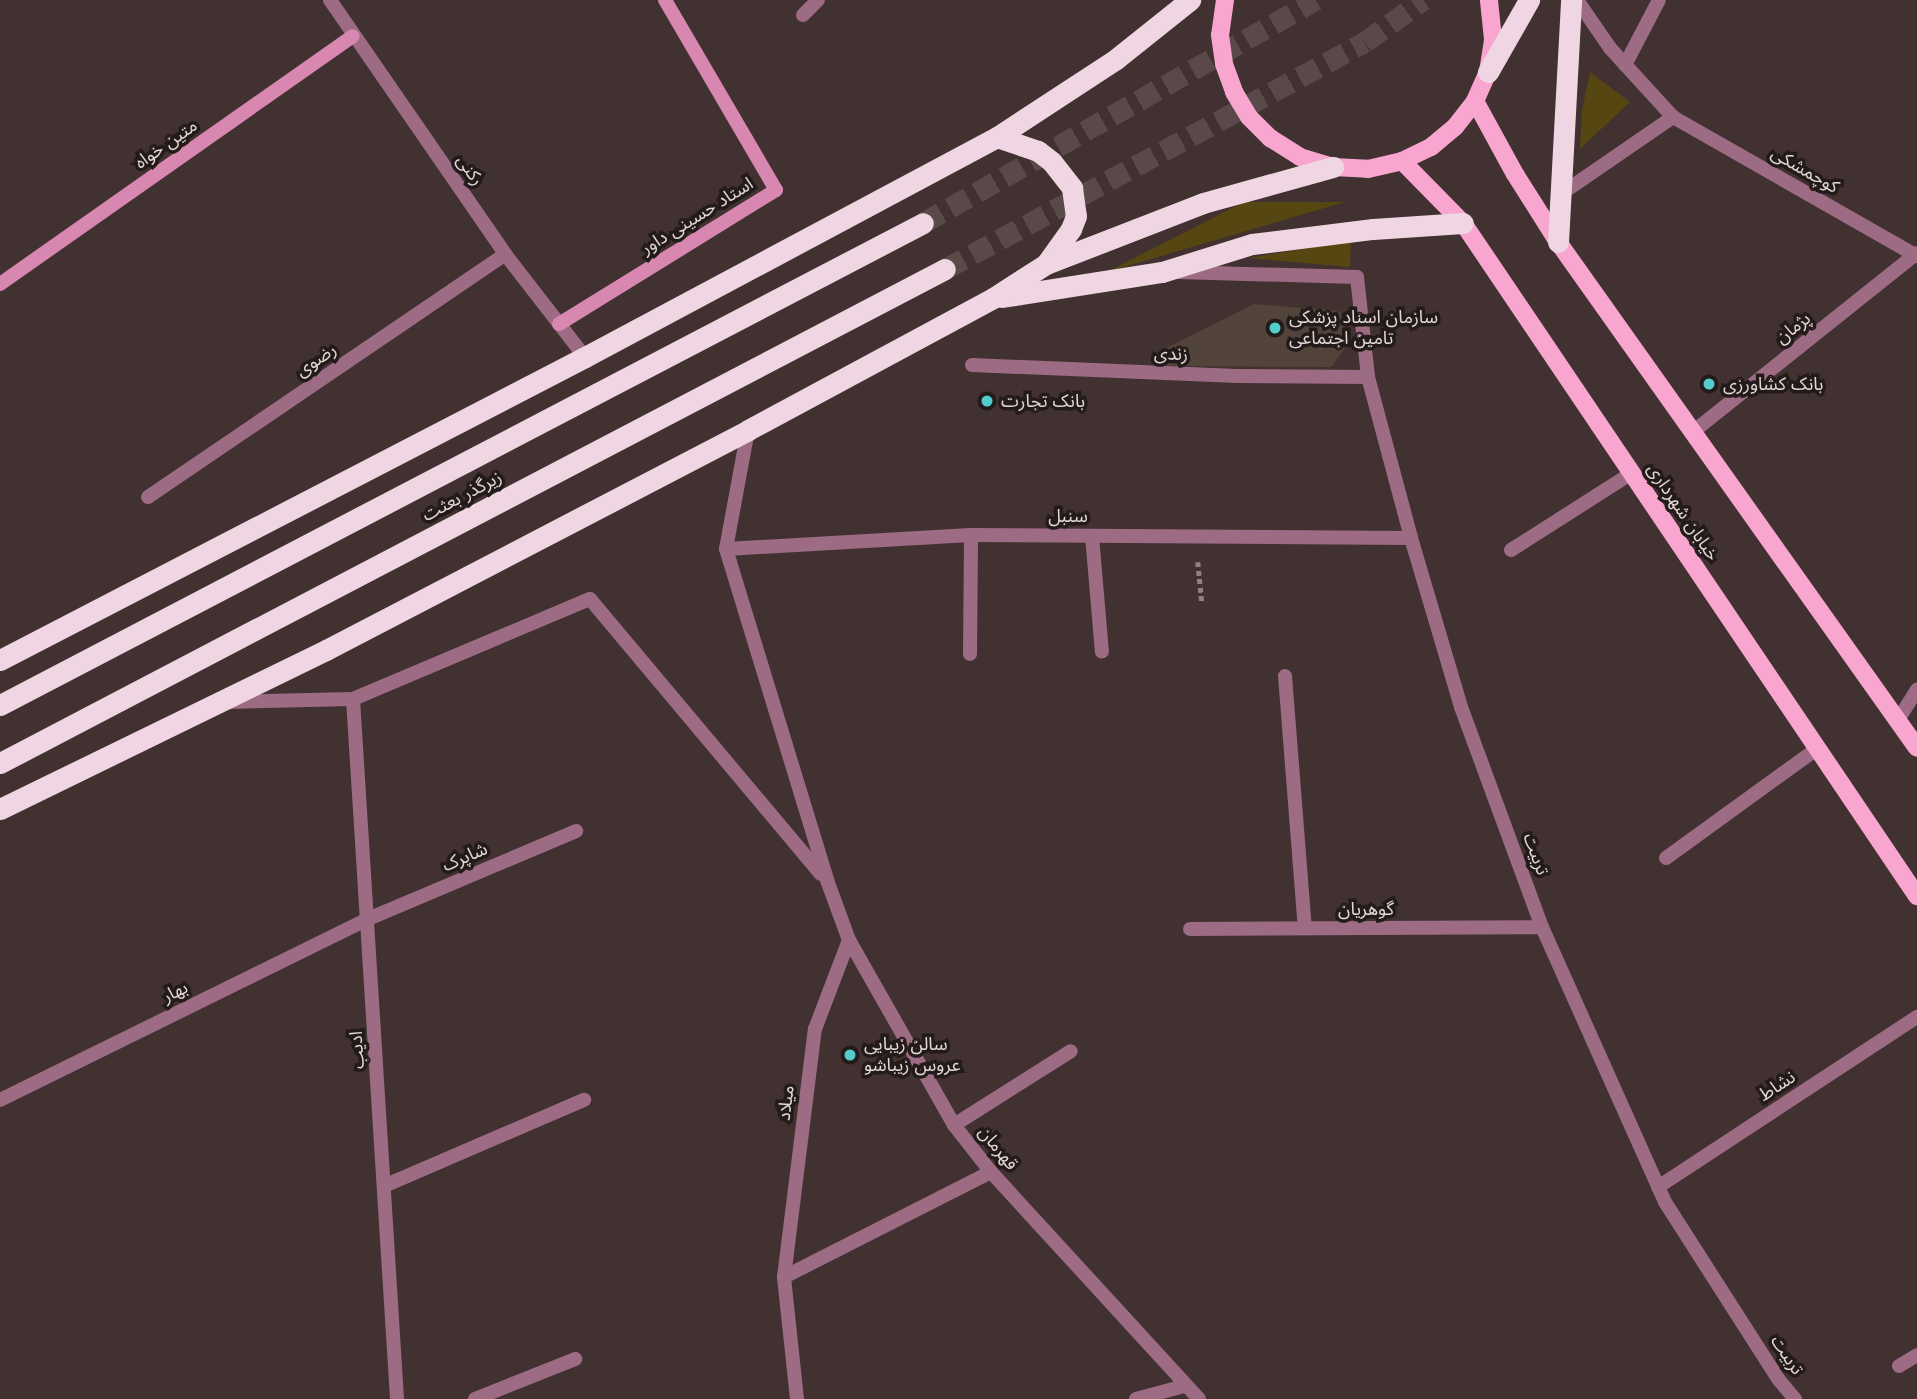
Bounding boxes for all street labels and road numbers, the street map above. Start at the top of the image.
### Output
street label: متین خواه [130,115,202,173]
street label: کوچمشکی [1767,142,1843,198]
street label: رکنی [452,150,488,190]
street label: استاد حسینی داور [637,173,757,259]
street label: پژمان [1771,308,1815,348]
street label: رضوی [292,339,340,381]
street label: زندی [1154,343,1188,365]
street label: خیابان شهرداری [1642,459,1724,565]
street label: زیرگذر بعثت [418,466,506,526]
street label: سنبل [1048,505,1088,527]
street label: تربیت [1518,830,1554,878]
street label: شاپرک [439,838,491,876]
street label: گوهریان [1338,898,1394,920]
street label: بهار [159,977,191,1007]
street label: ادیب [345,1030,369,1070]
street label: نشاط [1755,1066,1799,1106]
street label: میلاد [773,1084,799,1122]
street label: قهرمان [974,1122,1022,1174]
street label: تربیت [1766,1331,1808,1379]

